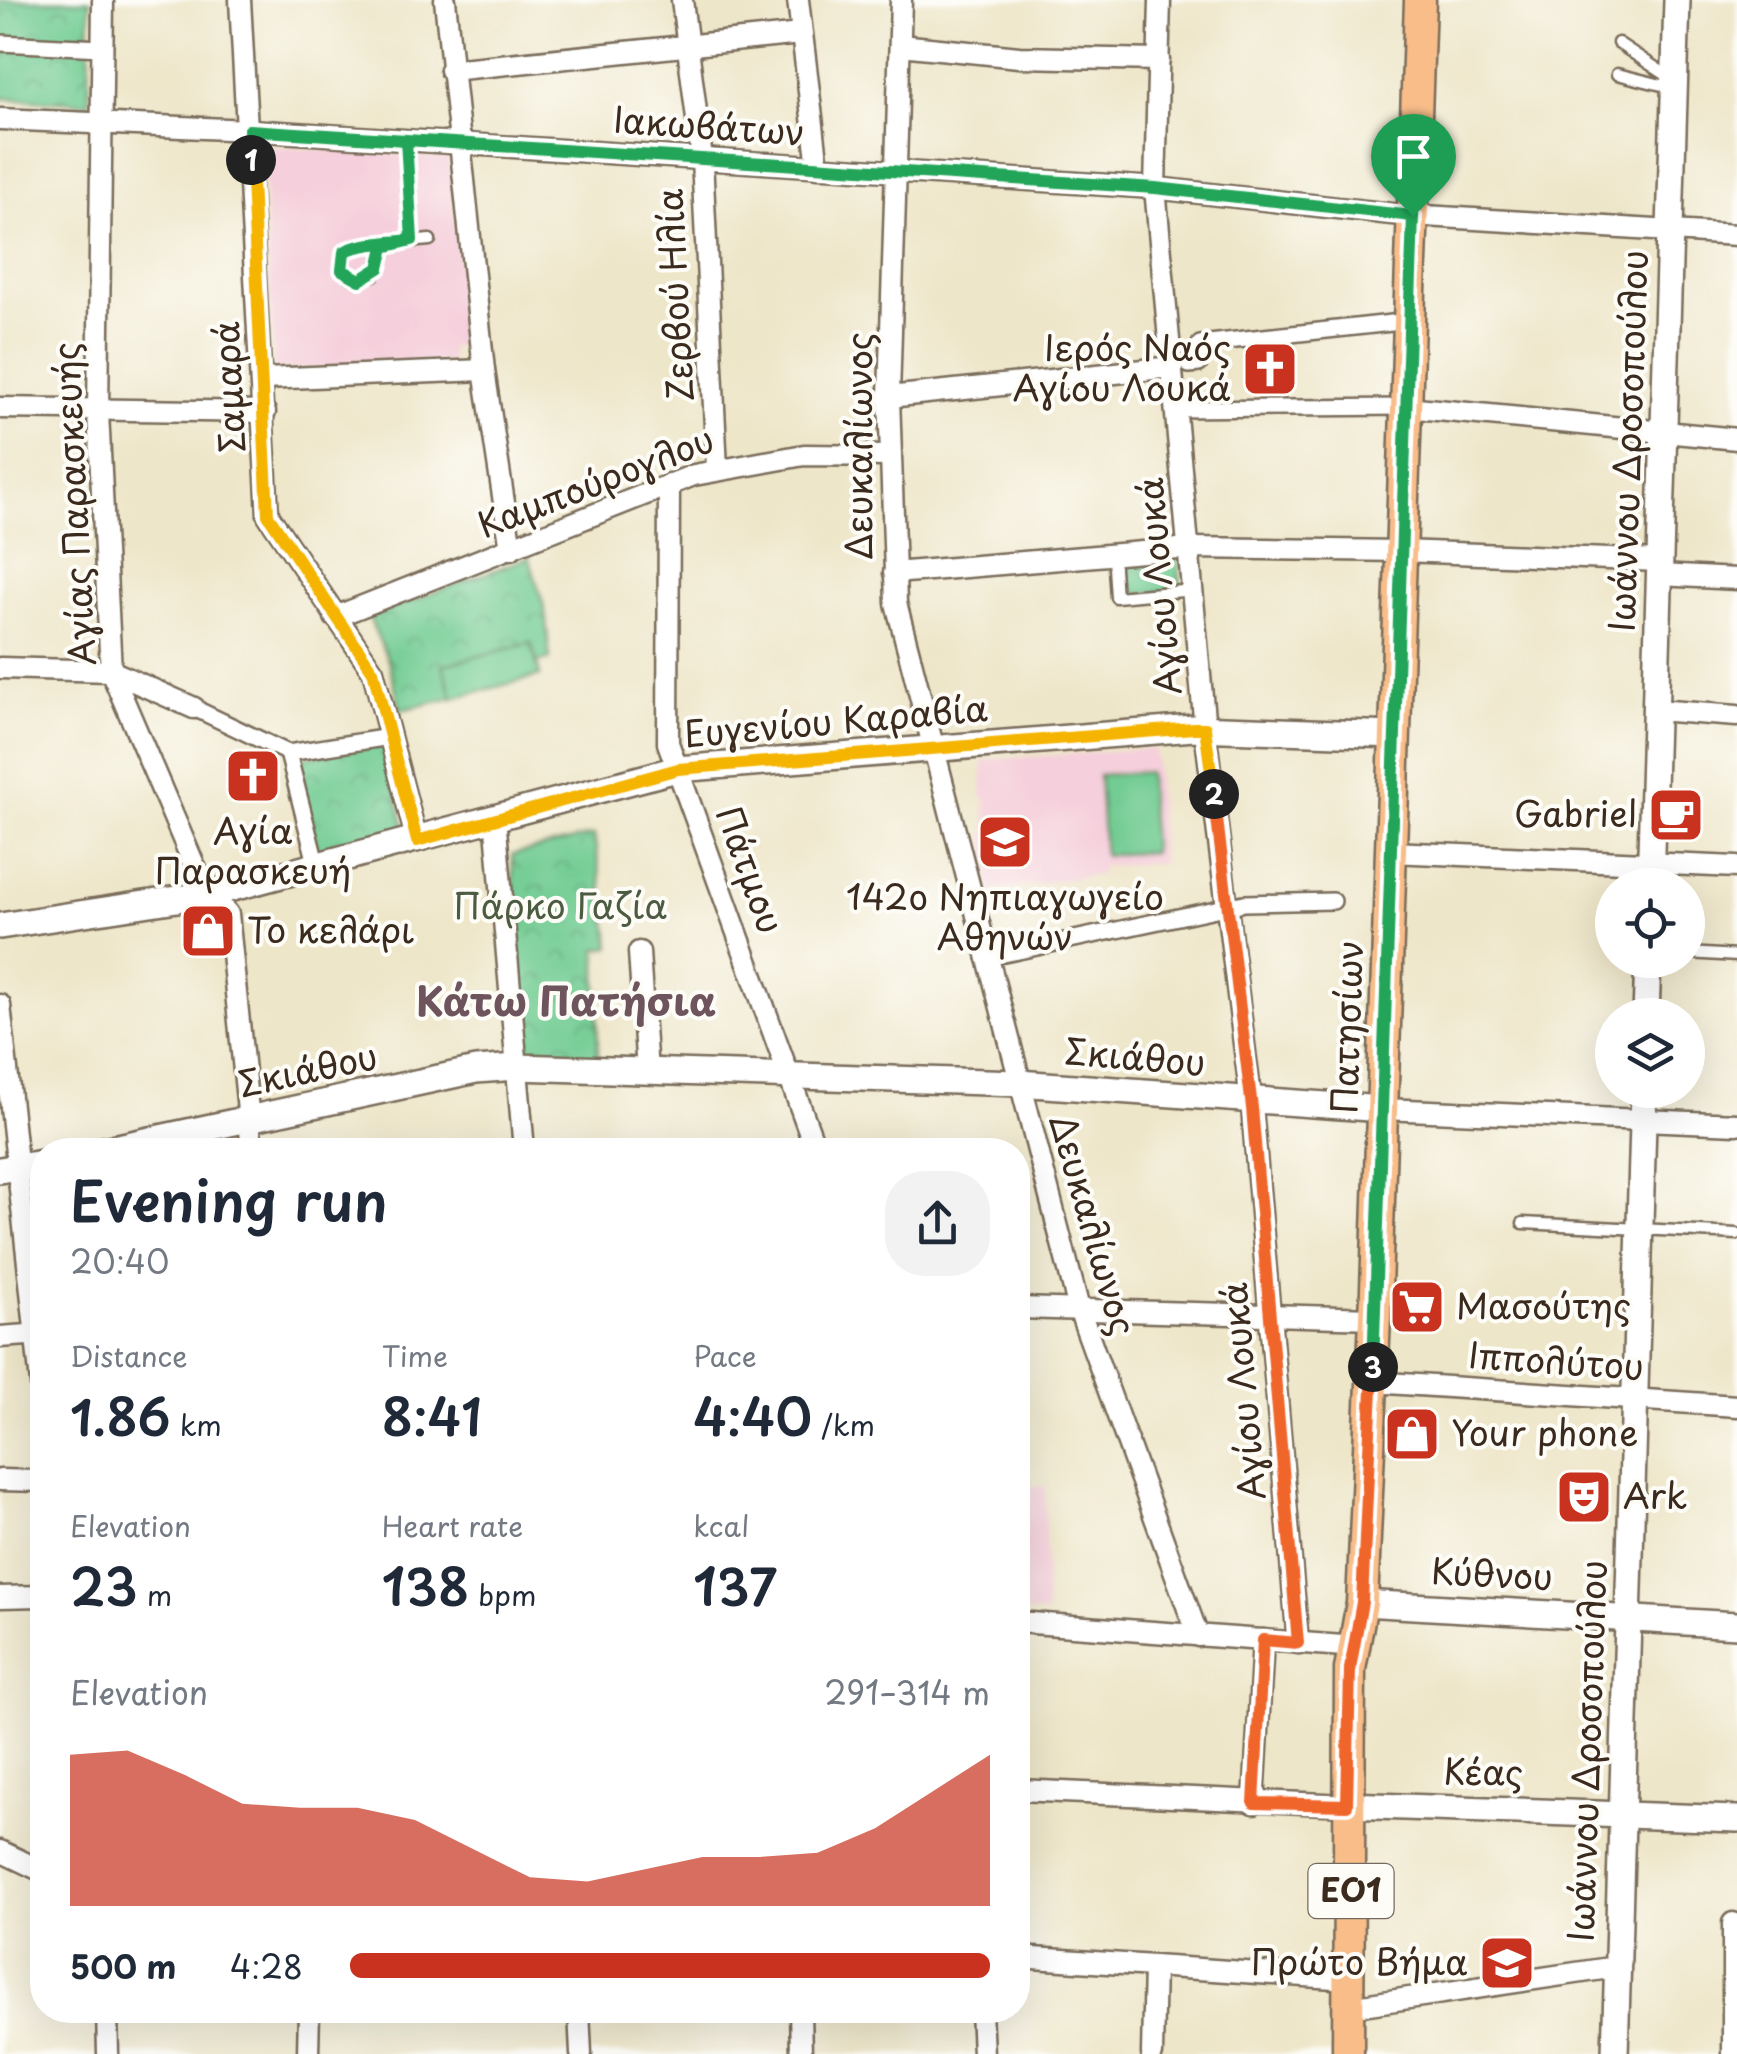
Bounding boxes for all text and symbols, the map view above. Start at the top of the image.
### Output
street label: Ιακωβάτων [612,91,806,158]
pin [1371,114,1456,217]
icon: arrive [1386,129,1441,184]
pin: 1 [226,135,276,185]
text: 1 [244,138,258,181]
street label: Ζερβού Ηλία [641,187,706,403]
street label: Ιωάννου Δροσοπούλου [1593,249,1660,633]
street label: Σαμαρά [198,320,257,454]
place label: Ιερός Ναός Αγίου Λουκά [1013,320,1231,413]
street label: Δευκαλίωνος [831,332,884,560]
church icon: Ιερός Ναός Αγίου Λουκά [1240,339,1300,399]
street label: Αγίας Παρασκευής [38,341,107,667]
street label: Καμπούρογλου [469,411,721,550]
street label: Αγίου Λουκά [1122,475,1193,697]
street label: Ευγενίου Καραβία [682,680,990,759]
church icon: Αγία Παρασκευή [223,746,283,806]
pin: 2 [1189,769,1239,819]
text: 2 [1204,772,1224,815]
cafe icon: Gabriel [1646,785,1706,845]
place label: Gabriel [1514,786,1637,839]
street label: Πάτμου [704,798,799,940]
place label: Αγία Παρασκευή [155,803,351,896]
school or university icon: 142ο Νηπιαγωγείο Αθηνών [975,812,1035,872]
map controls [1595,868,1705,1108]
button: locate [1595,868,1705,978]
place label: 142ο Νηπιαγωγείο Αθηνών [846,869,1164,962]
park label: Πάρκο Γαζία [452,878,668,931]
shop icon: Το κελάρι [178,901,238,961]
place label: Το κελάρι [247,902,415,955]
street label: Πατησίων [1316,939,1375,1114]
district label: Κάτω Πατήσια [416,969,716,1030]
button: layers [1595,998,1705,1108]
street label: Σκιάθου [1063,1023,1208,1088]
street label: Σκιάθου [233,1028,382,1109]
street label: Δευκαλίωνος [1038,1108,1151,1341]
text: Evening run [70,1158,388,1241]
button: share [885,1171,990,1276]
text: 20:40 [70,1237,169,1285]
supermarket icon: Μασούτης [1387,1277,1447,1337]
place label: Μασούτης [1456,1278,1631,1331]
street label: Αγίου Λουκά [1206,1280,1277,1502]
street label: Ιππολύτου [1467,1327,1646,1392]
text: Distance [70,1334,188,1377]
text: Time [382,1334,448,1377]
text: Pace [693,1334,757,1377]
pin: 3 [1348,1342,1398,1392]
text: 3 [1364,1345,1382,1388]
text: 1.86 [70,1377,171,1453]
text: 8:41 [382,1377,482,1453]
text: 4:40 [693,1377,812,1453]
text: km [171,1403,222,1446]
text: /km [812,1403,875,1446]
shop icon: Your phone [1382,1404,1442,1464]
place label: Your phone [1451,1405,1638,1458]
theatre icon: Ark [1554,1467,1614,1527]
place label: Ark [1623,1468,1687,1521]
text: Elevation [70,1504,191,1547]
text: Heart rate [382,1504,523,1547]
text: kcal [693,1504,749,1547]
street label: Κύθνου [1430,1543,1554,1602]
text: 23 [70,1547,138,1623]
text: 138 [382,1547,469,1623]
text: 137 [693,1547,777,1623]
street label: Ιωάννου Δροσοπούλου [1552,1559,1619,1943]
text: m [138,1573,172,1616]
text: bpm [469,1573,536,1616]
text: Elevation [70,1668,208,1716]
text: 291–314 m [824,1668,990,1716]
street label: Κέας [1442,1743,1524,1798]
road number: ΕΟ1 [1308,1864,1394,1918]
school or university icon: Πρώτο Βήμα [1477,1933,1537,1993]
place label: Πρώτο Βήμα [1251,1934,1468,1987]
text: 500 m [70,1942,176,1990]
text: 4:28 [230,1942,303,1990]

